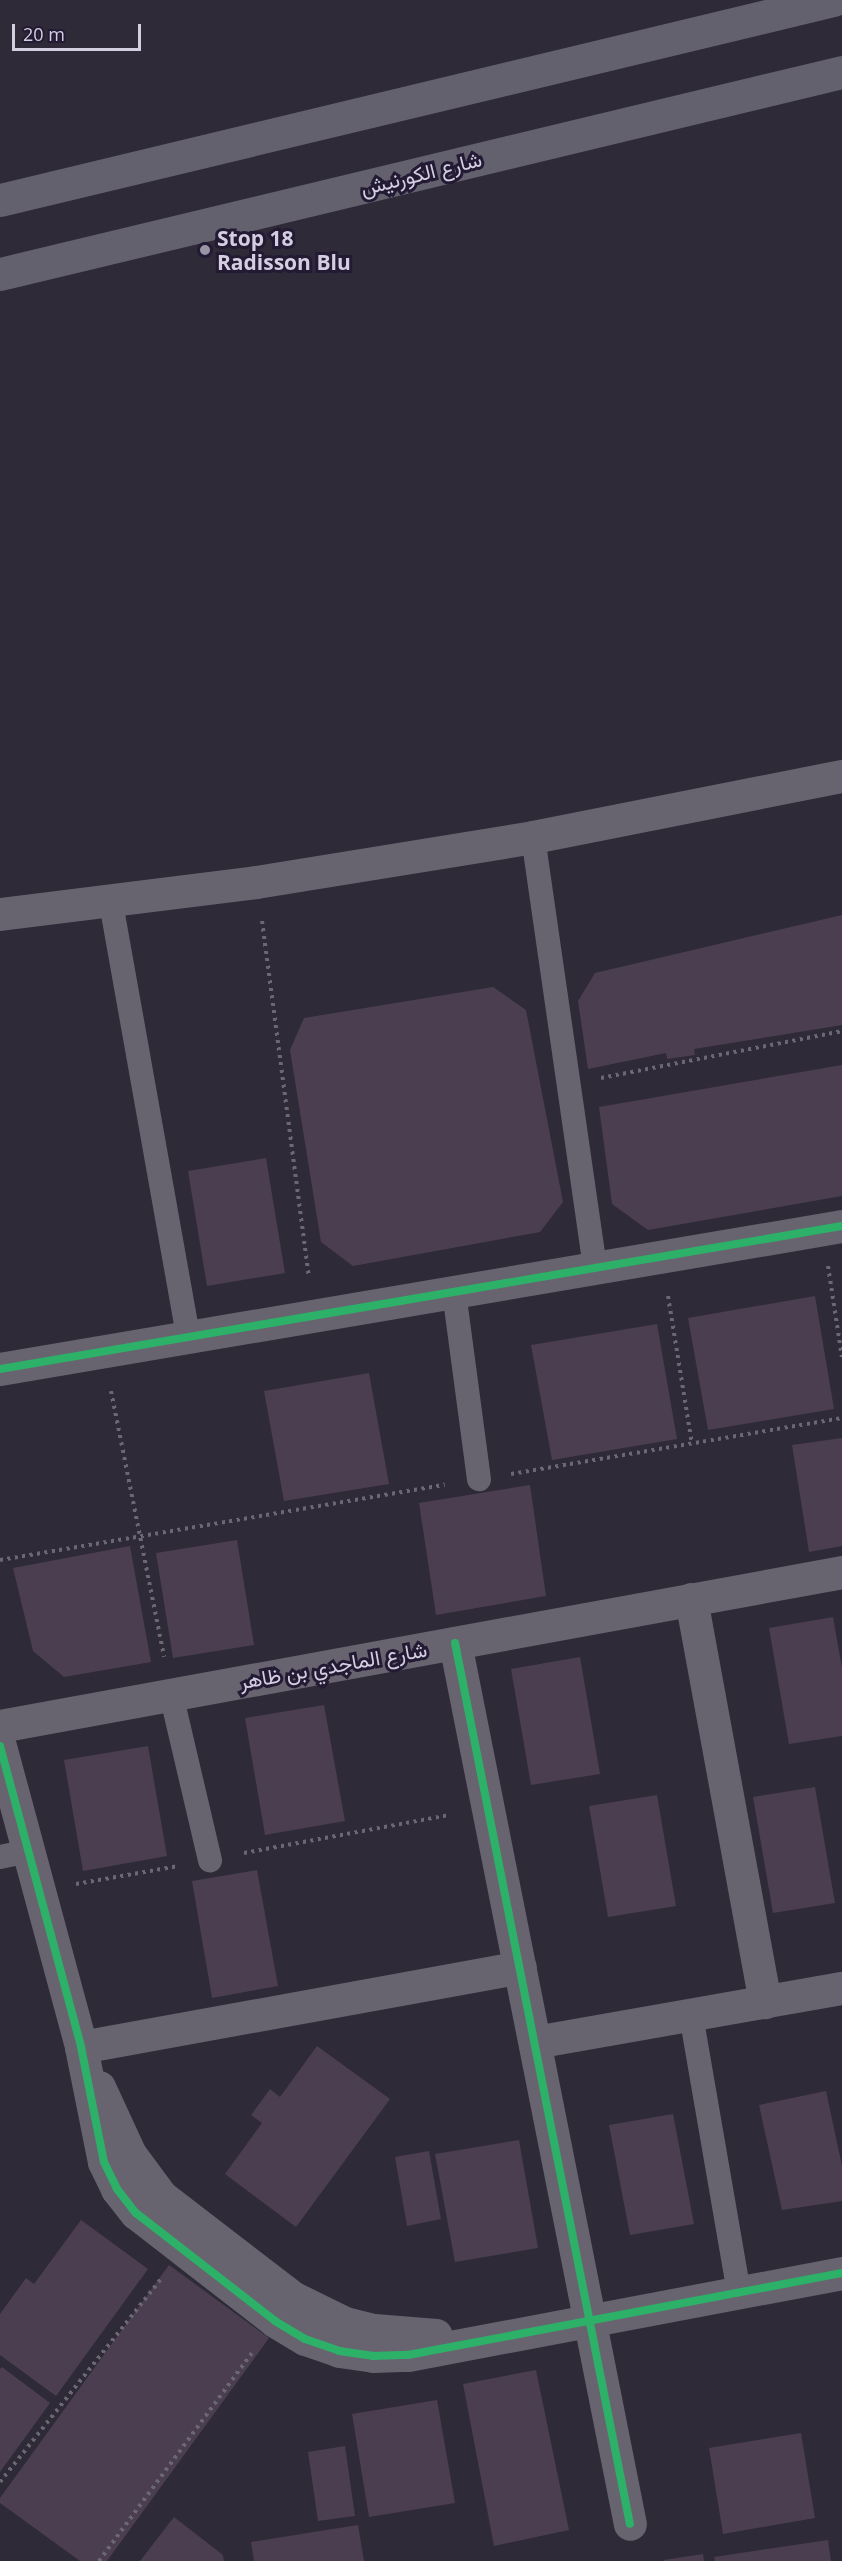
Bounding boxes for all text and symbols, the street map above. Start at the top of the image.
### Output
scale bar [15,12,144,50]
text: 20 m [23,22,65,46]
street label: شارع الكورنيش [358,146,484,200]
place label: Stop 18 Radisson Blu [217,225,351,275]
marker: Stop 18 Radisson Blu [198,243,212,257]
street label: شارع الماجدي بن ظاهر [237,1636,429,1694]

